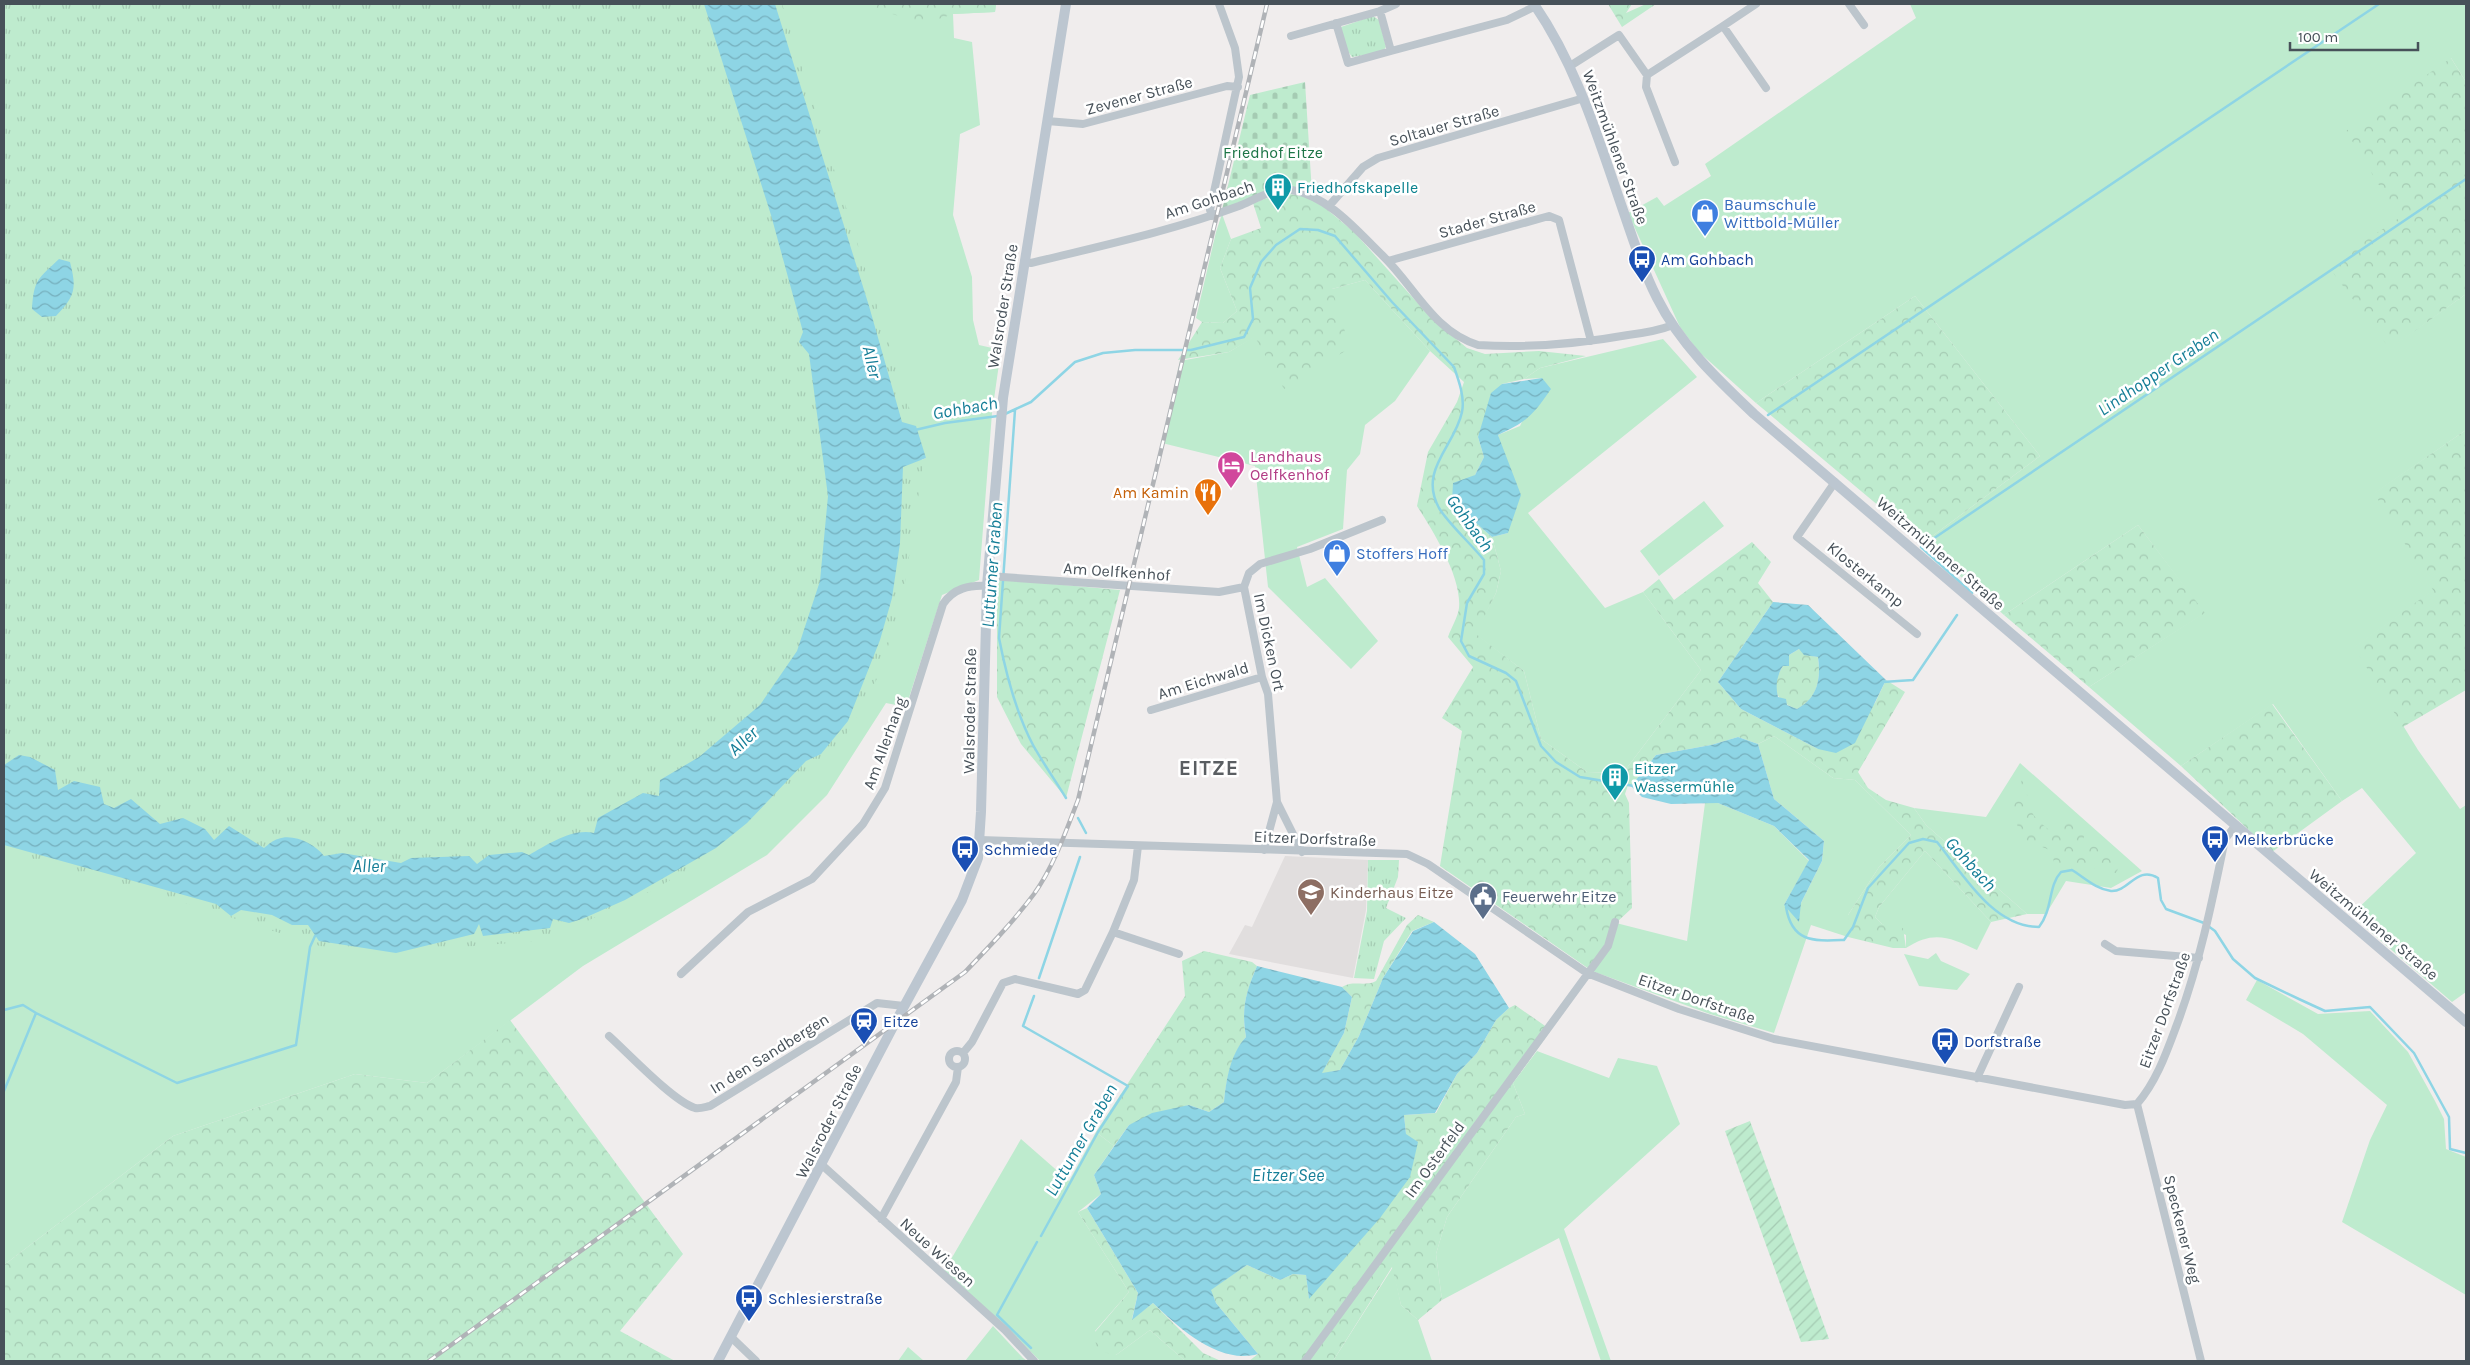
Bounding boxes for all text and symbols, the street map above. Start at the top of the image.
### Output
scale bar [2290,20,2418,52]
text: 100 m [2298,28,2338,46]
street label: Weitzmühlener Straße [1579,67,1652,227]
street label: Zevener Straße [1084,72,1195,119]
street label: Soltauer Straße [1387,101,1501,150]
park label: Friedhof Eitze [1223,143,1323,162]
building icon: Friedhofskapelle [1263,172,1293,211]
street label: Am Gohbach [1162,176,1256,223]
place label: Friedhofskapelle [1297,178,1418,197]
place label: Baumschule Wittbold-Müller [1724,195,1839,232]
street label: Stader Straße [1436,197,1538,242]
shop icon: Baumschule Wittbold-Müller [1690,198,1720,237]
street label: Walsroder Straße [983,243,1022,370]
bus stop icon: Am Gohbach [1627,244,1657,283]
place label: Am Gohbach [1661,250,1754,269]
water label: Lindhopper Graben [2093,323,2223,421]
water label: Aller [858,344,887,381]
water label: Gohbach [931,391,999,425]
place label: Landhaus Oelfkenhof [1250,447,1330,484]
hotel icon: Landhaus Oelfkenhof [1216,450,1246,489]
restaurant icon: Am Kamin [1193,477,1223,516]
place label: Am Kamin [1113,483,1189,502]
water label: Gohbach [1442,490,1498,556]
street label: Weitzmühlener Straße [1873,493,2008,614]
water label: Luttumer Graben [977,501,1007,629]
shop icon: Stoffers Hoff [1322,538,1352,577]
street label: Klosterkamp [1823,538,1908,611]
place label: Stoffers Hoff [1356,544,1449,563]
street label: Am Oelfkenhof [1063,558,1172,585]
street label: Im Dicken Ort [1250,591,1289,693]
street label: Walsroder Straße [959,648,980,774]
street label: Am Eichwald [1155,658,1251,703]
street label: Am Allerhang [859,694,910,792]
water label: Aller [723,721,763,760]
district label: EITZE [1179,756,1239,780]
place label: Eitzer Wassermühle [1634,759,1734,796]
building icon: Eitzer Wassermühle [1600,762,1630,801]
bus stop icon: Melkerbrücke [2200,824,2230,863]
street label: Eitzer Dorfstraße [1253,827,1376,850]
place label: Melkerbrücke [2234,830,2334,849]
water label: Gohbach [1941,832,2001,896]
bus stop icon: Schmiede [950,834,980,873]
place label: Schmiede [984,840,1057,859]
water label: Aller [353,855,386,877]
street label: Weitzmühlener Straße [2305,865,2442,984]
school or university icon: Kinderhaus Eitze [1296,877,1326,916]
public building icon: Feuerwehr Eitze [1468,881,1498,920]
place label: Kinderhaus Eitze [1330,883,1454,902]
place label: Feuerwehr Eitze [1502,887,1616,906]
street label: Eitzer Dorfstraße [2135,949,2194,1071]
street label: Eitzer Dorfstraße [1636,970,1758,1027]
station icon: Eitze [849,1006,879,1045]
street label: In den Sandbergen [706,1009,832,1098]
place label: Eitze [883,1012,919,1031]
bus stop icon: Dorfstraße [1930,1026,1960,1065]
place label: Dorfstraße [1964,1032,2041,1051]
street label: Walsroder Straße [791,1061,865,1181]
water label: Luttumer Graben [1040,1080,1122,1200]
street label: Im Osterfeld [1400,1117,1468,1201]
water label: Eitzer See [1252,1164,1324,1186]
street label: Speckener Weg [2160,1173,2205,1285]
street label: Neue Wiesen [896,1214,979,1291]
bus stop icon: Schlesierstraße [734,1283,764,1322]
place label: Schlesierstraße [768,1289,883,1308]

